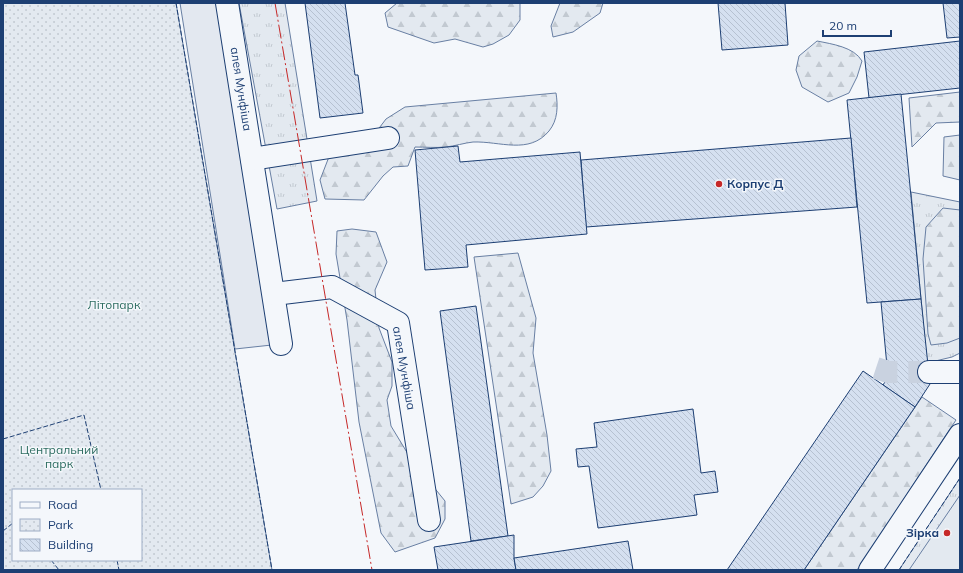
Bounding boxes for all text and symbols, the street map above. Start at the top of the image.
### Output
scale bar [823,12,891,38]
text: 20 m [829,18,857,33]
street label: алея Мунфіша [227,46,256,132]
place label: Корпус Д [727,176,784,191]
marker: Корпус Д [714,179,724,189]
park label: Літопарк [88,297,141,312]
street label: алея Мунфіша [390,325,419,411]
park label: Центральний парк [20,442,98,471]
legend [12,489,142,561]
text: Road [48,497,77,512]
text: Park [48,517,74,532]
place label: Зірка [906,525,939,540]
marker: Зірка [942,528,952,538]
text: Building [48,537,93,552]

